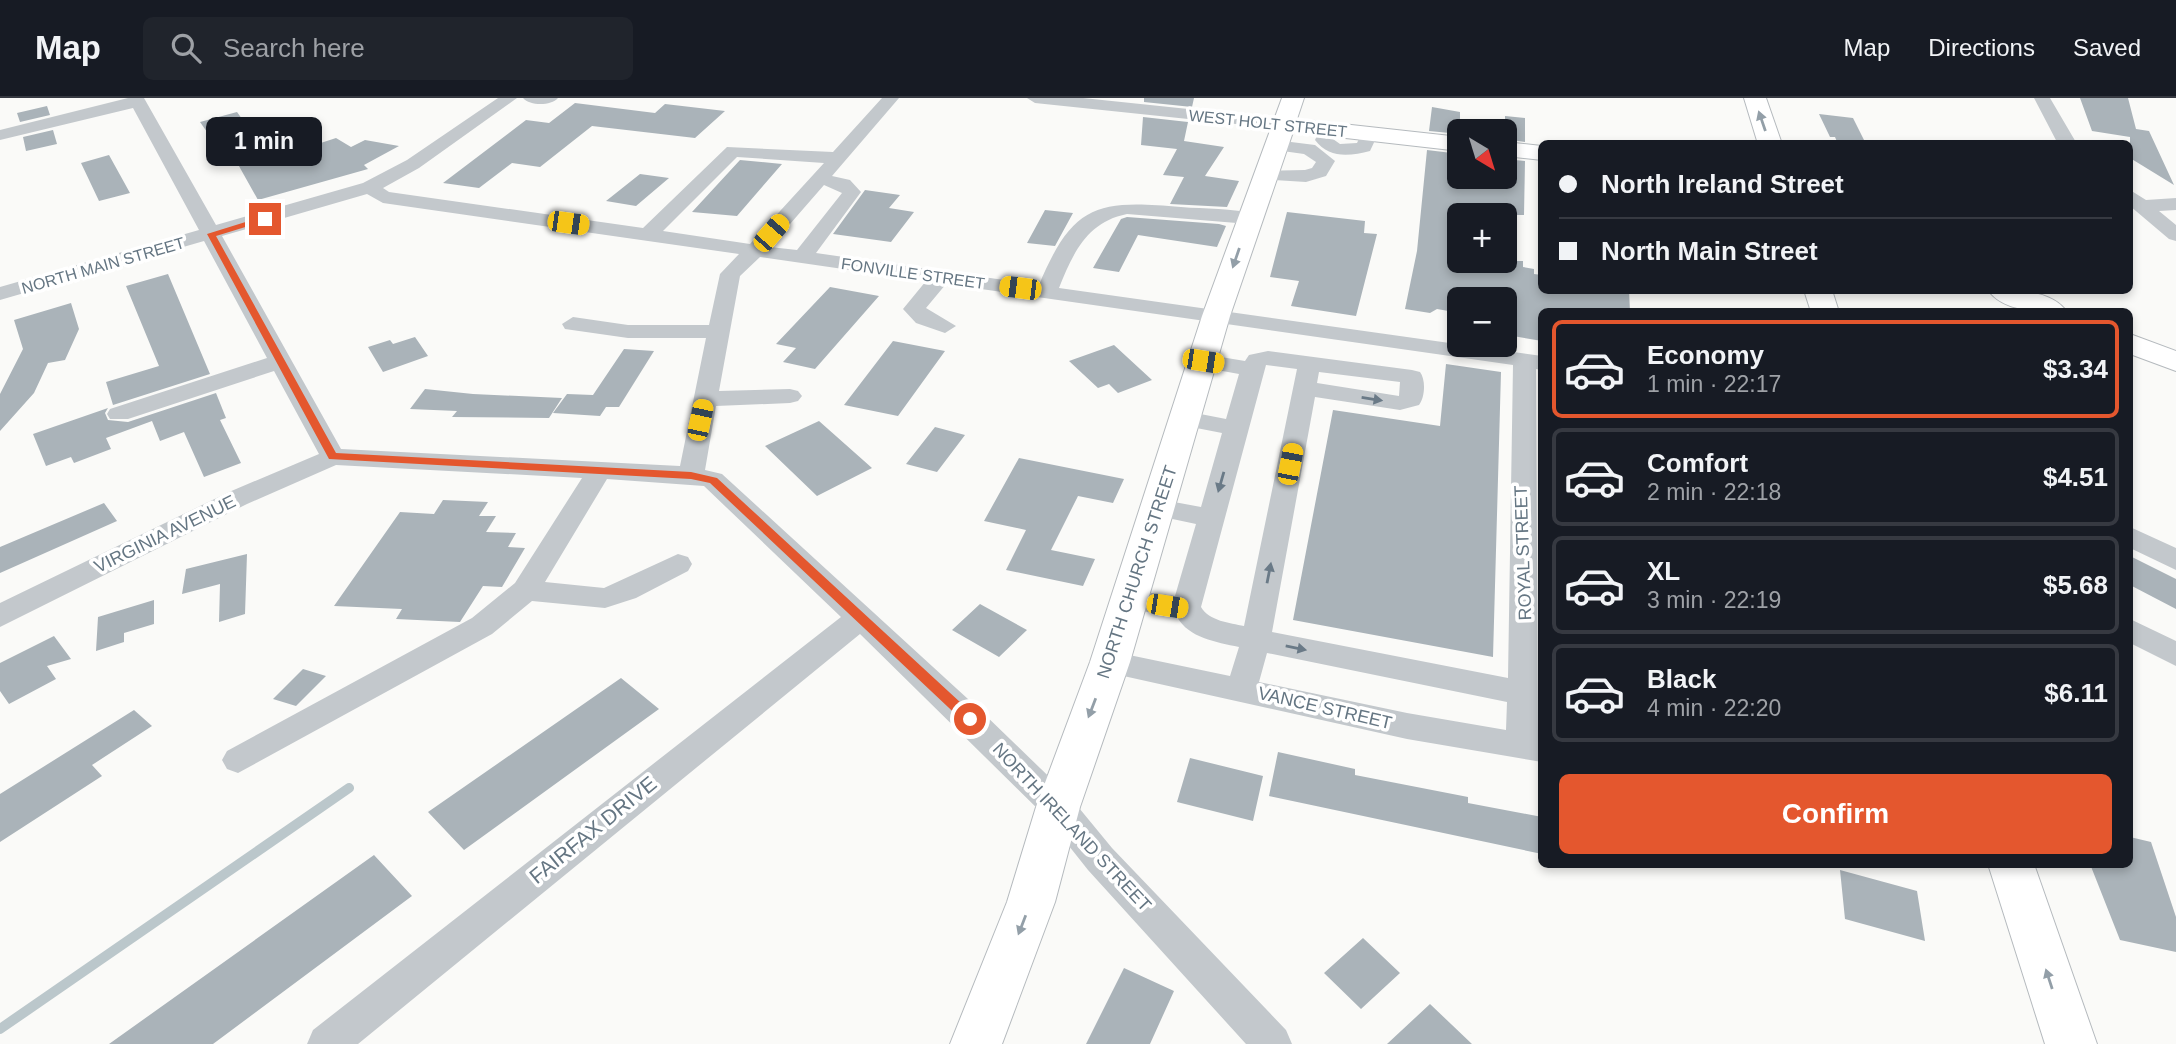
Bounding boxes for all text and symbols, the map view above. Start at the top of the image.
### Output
search box [143,17,633,80]
text: Map [35,29,101,66]
icon: search [167,29,205,67]
text: Search here [223,33,365,63]
text: Map [1844,34,1890,61]
text: Directions [1928,34,2035,61]
text: Saved [2073,34,2141,61]
street label: WEST HOLT STREET [1188,107,1348,140]
one-way arrow [1756,110,1767,131]
callout: 1 min [207,117,323,166]
north arrow [1447,119,1517,189]
map controls [1447,119,1517,357]
text: 1 min [234,128,294,154]
text: North Ireland Street [1601,169,1844,199]
route end [249,203,281,235]
button: + [1447,203,1517,273]
car [546,210,591,236]
car [750,210,793,256]
street label: NORTH MAIN STREET [20,234,187,297]
text: North Main Street [1601,236,1818,266]
one-way arrow [1230,248,1241,269]
street label: FONVILLE STREET [840,255,986,292]
car [998,275,1043,301]
button: − [1447,287,1517,357]
icon: car [1563,338,1626,401]
text: Economy [1647,340,1764,370]
car [1181,347,1226,375]
text: $3.34 [2043,354,2108,384]
text: 1 min · 22:17 [1647,371,1781,397]
one-way arrow [1361,393,1383,404]
car [686,397,715,443]
car [1276,441,1305,487]
icon: car [1563,446,1626,509]
text: Comfort [1647,448,1748,478]
text: $4.51 [2043,462,2108,492]
street label: NORTH CHURCH STREET [1093,463,1181,681]
one-way arrow [1216,472,1226,493]
text: 2 min · 22:18 [1647,479,1781,505]
street label: ROYAL STREET [1511,485,1535,621]
street label: VIRGINIA AVENUE [91,491,239,577]
icon: car [1563,554,1626,617]
text: XL [1647,556,1680,586]
one-way arrow [1264,562,1275,584]
text: $5.68 [2043,570,2108,600]
text: 3 min · 22:19 [1647,587,1781,613]
car [1145,592,1190,620]
one-way arrow [1285,642,1307,653]
icon: car [1563,662,1626,725]
text: Black [1647,664,1716,694]
text: $6.11 [2044,678,2108,708]
street label: VANCE STREET [1256,683,1394,733]
text: 4 min · 22:20 [1647,695,1781,721]
one-way arrow [1086,698,1097,719]
route start [954,703,986,735]
street label: NORTH IRELAND STREET [989,739,1155,915]
street label: FAIRFAX DRIVE [525,771,661,888]
button: Confirm [1559,774,2112,854]
one-way arrow [1017,914,1028,935]
one-way arrow [2043,969,2054,990]

